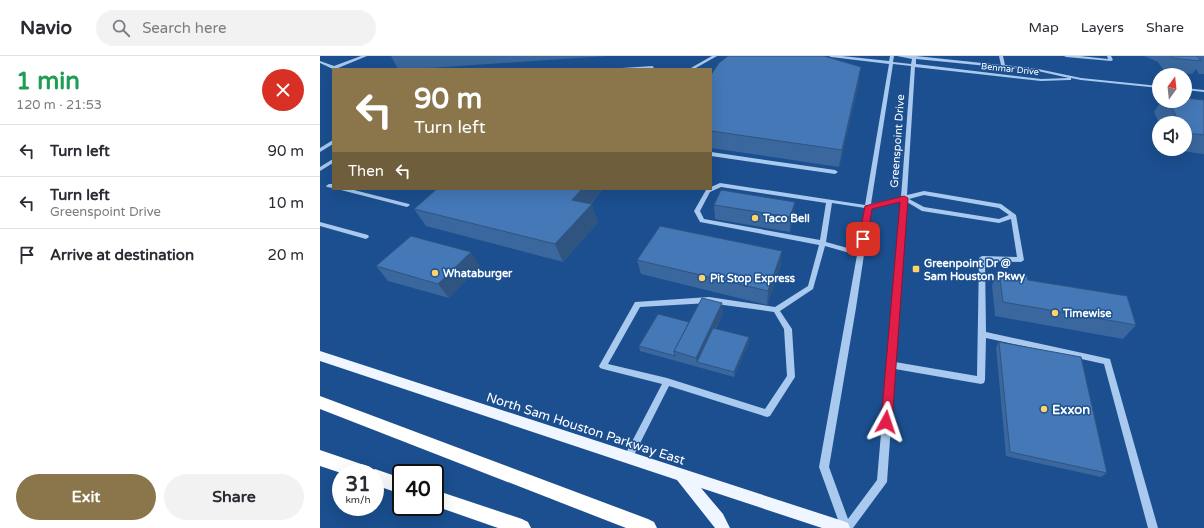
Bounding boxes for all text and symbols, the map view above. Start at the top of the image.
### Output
search box [96,10,376,46]
text: Navio [20,17,72,39]
icon: search [110,17,132,39]
text: Search here [142,19,226,37]
text: Map [1029,19,1059,36]
text: Layers [1081,19,1124,36]
text: Share [1146,19,1184,36]
street label: Benmar Drive [981,61,1039,78]
text: 1 min [16,67,80,96]
north arrow [1152,68,1192,108]
map controls [1152,68,1192,156]
button: close [262,69,304,111]
text: 90 m [414,82,482,116]
icon: left [348,84,400,136]
street label: Greenspoint Drive [888,94,907,188]
text: 120 m · 21:53 [16,97,102,113]
text: Turn left [414,116,486,138]
button: sound [1152,116,1192,156]
icon: left [16,140,38,162]
text: Turn left [50,142,110,160]
text: 90 m [267,142,304,160]
icon: left [392,160,414,182]
text: Then [348,162,384,180]
text: Turn left [50,186,110,204]
icon: left [16,192,38,214]
text: 10 m [267,194,304,212]
text: Greenspoint Drive [50,204,161,220]
place label: Taco Bell [762,212,810,225]
marker: Taco Bell [750,213,760,223]
pin [846,222,880,256]
icon: arrive [852,228,874,250]
icon: arrive [16,244,38,266]
text: Arrive at destination [50,246,194,264]
text: 20 m [267,246,304,264]
place label: Greenpoint Dr @ Sam Houston Pkwy [924,257,1025,284]
marker: Greenpoint Dr @ Sam Houston Pkwy [911,264,921,274]
place label: Whataburger [443,267,513,281]
marker: Whataburger [430,268,440,278]
place label: Pit Stop Express [710,272,796,286]
marker: Pit Stop Express [697,273,707,283]
place label: Timewise [1062,307,1112,320]
marker: Timewise [1050,308,1060,318]
street label: North Sam Houston Parkway East [484,389,687,469]
position arrow [865,401,907,443]
place label: Exxon [1052,402,1090,418]
marker: Exxon [1039,404,1049,414]
speed limit sign: 40 [392,464,444,516]
text: 31 [345,473,371,497]
button: Exit [16,474,156,520]
button: Share [164,474,304,520]
text: km/h [345,494,371,506]

